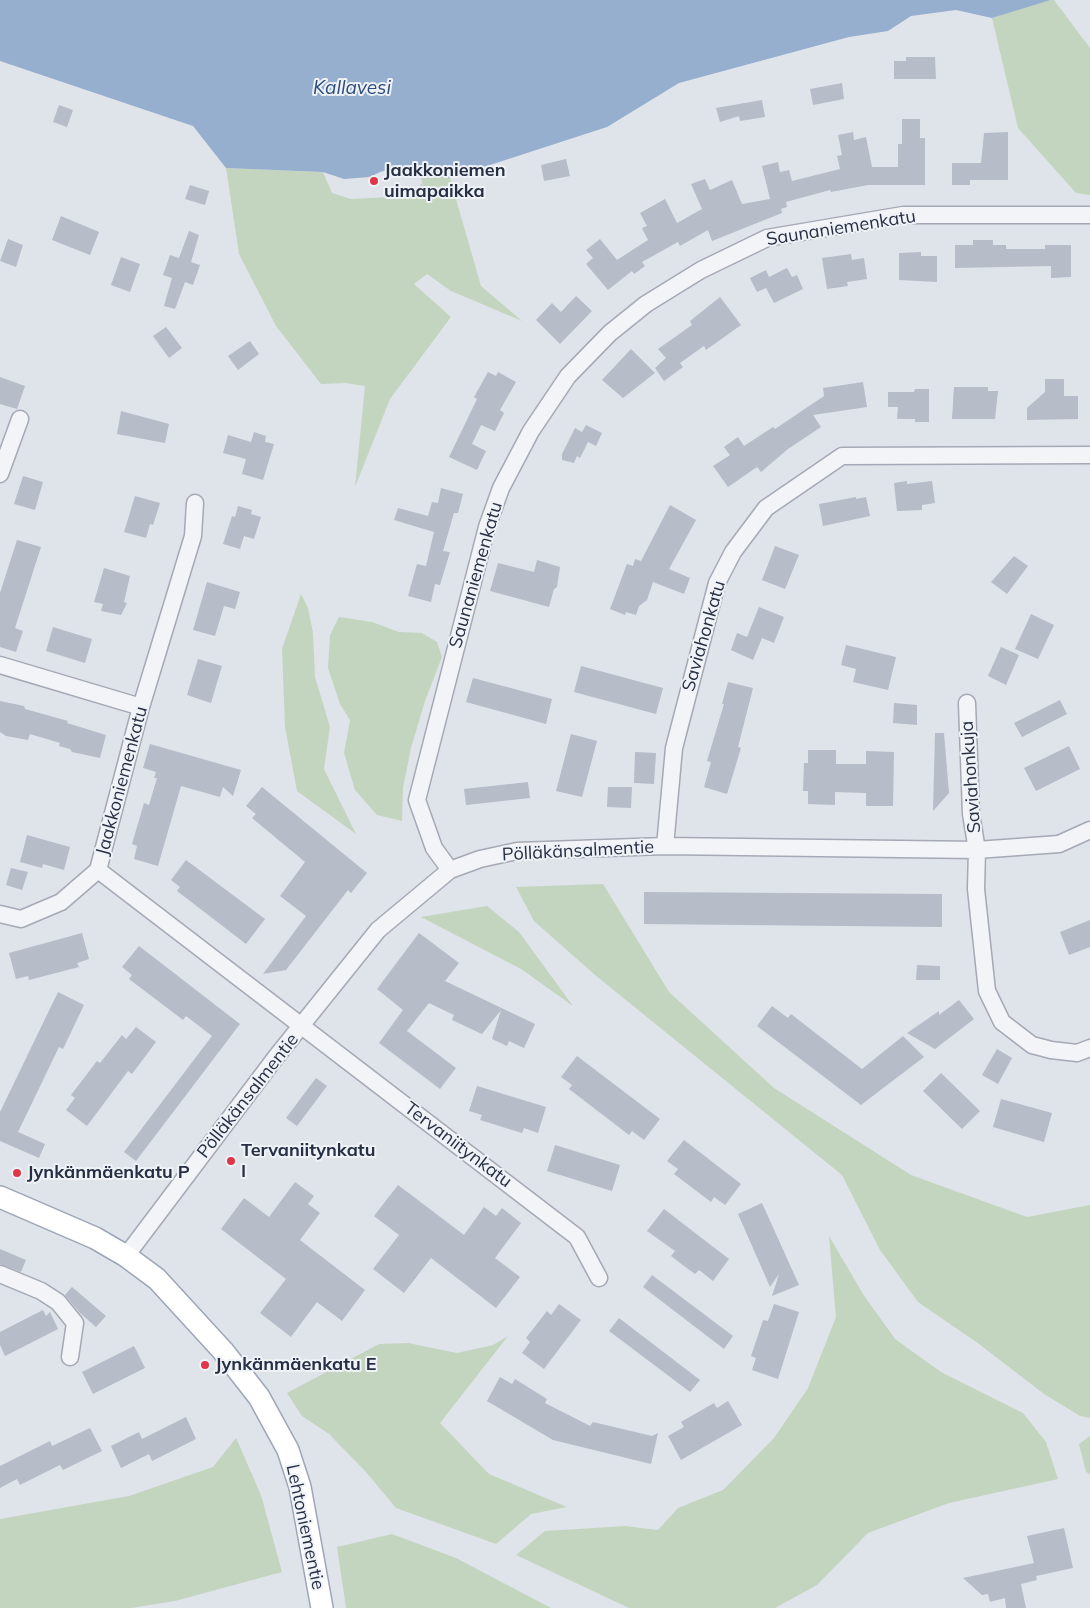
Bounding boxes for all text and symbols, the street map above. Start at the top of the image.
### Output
water label: Kallavesi [313,77,391,99]
place label: Jaakkoniemen uimapaikka [384,160,505,202]
marker: Jaakkoniemen uimapaikka [368,175,380,187]
street label: Saunaniemenkatu [765,206,917,250]
street label: Saunaniemenkatu [445,499,507,651]
street label: Saviahonkatu [678,578,730,694]
street label: Jaakkoniemenkatu [92,704,152,858]
street label: Saviahonkuja [956,720,986,834]
street label: Pölläkänsalmentie [501,836,655,866]
street label: Pölläkänsalmentie [193,1029,303,1163]
street label: Tervaniitynkatu [400,1098,516,1192]
place label: Tervaniitynkatu I [241,1140,375,1182]
marker: Tervaniitynkatu I [225,1155,237,1167]
place label: Jynkänmäenkatu P [27,1162,190,1184]
marker: Jynkänmäenkatu P [11,1167,23,1179]
place label: Jynkänmäenkatu E [215,1354,376,1376]
marker: Jynkänmäenkatu E [199,1359,211,1371]
street label: Lehtoniementie [281,1462,329,1592]

